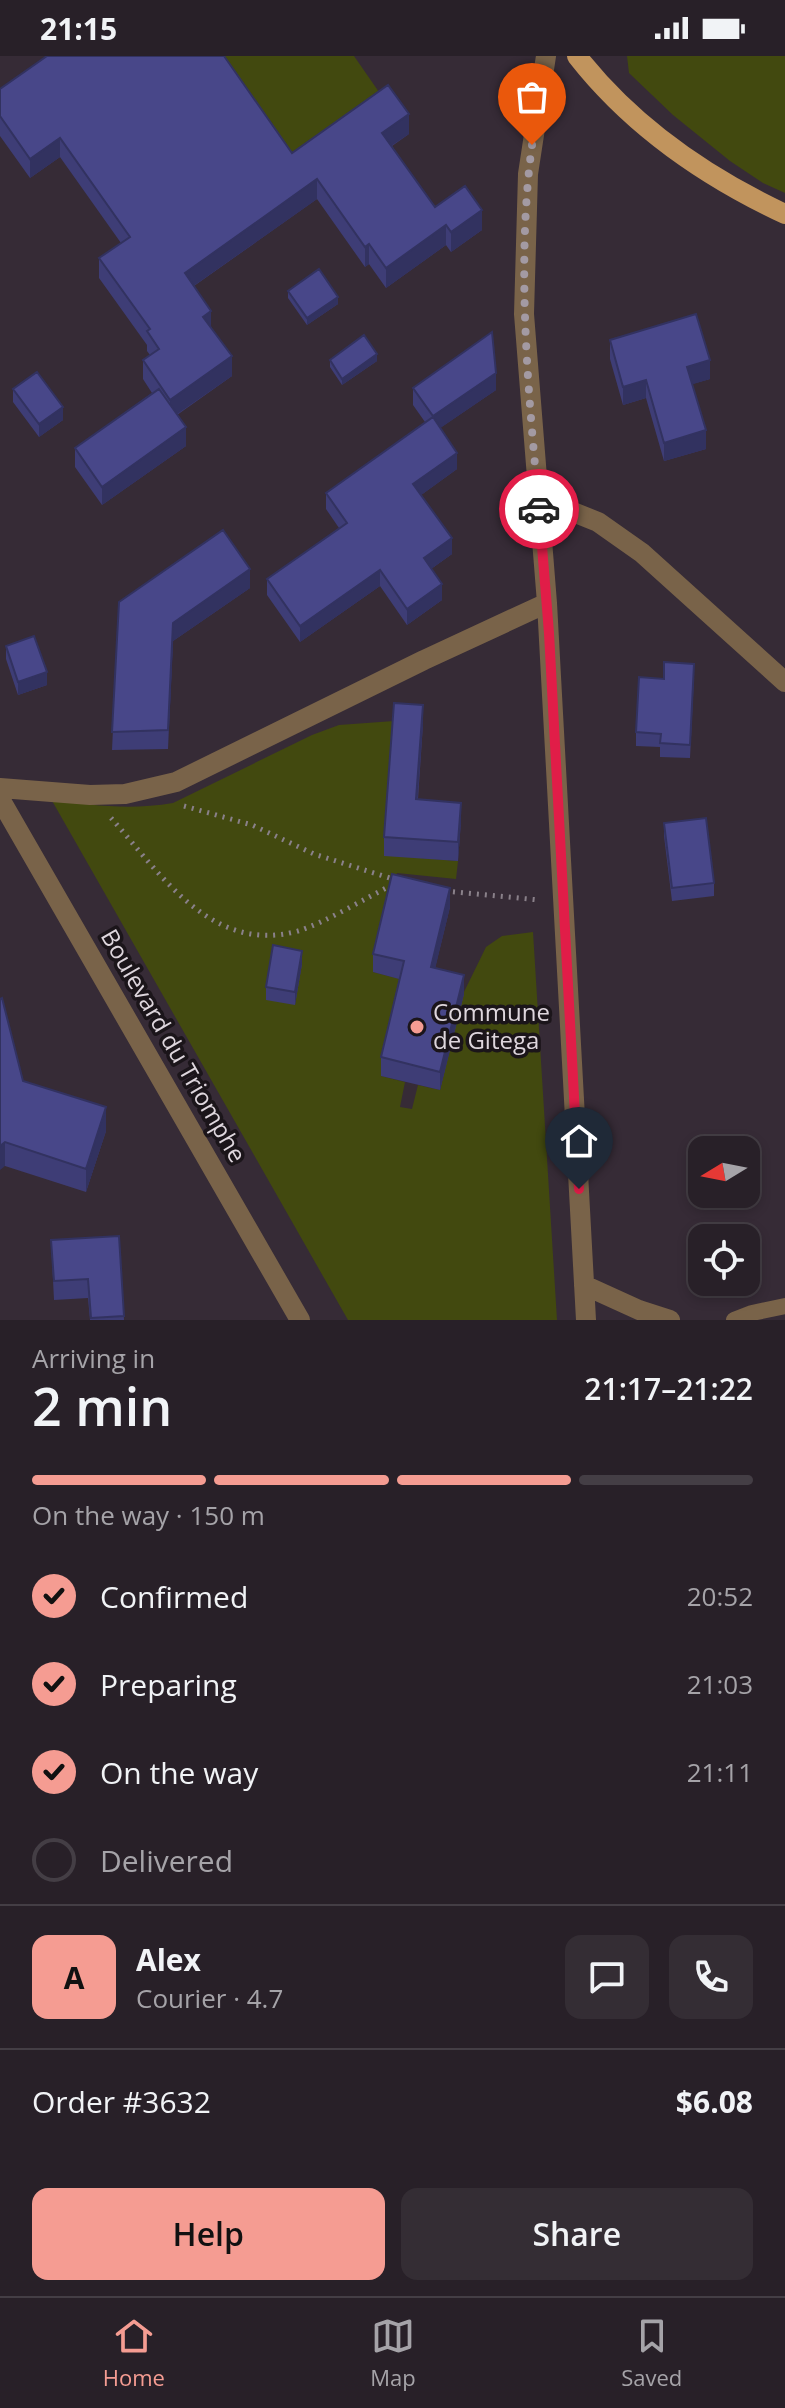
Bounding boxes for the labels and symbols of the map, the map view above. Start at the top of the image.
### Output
pin [498,63,566,145]
courier [499,469,579,549]
street label: Boulevard du Triomphe [94,922,255,1168]
place label: Commune de Gitega [433,995,550,1056]
marker: Commune de Gitega [408,1018,426,1036]
pin [545,1107,613,1189]
north arrow [688,1136,760,1208]

